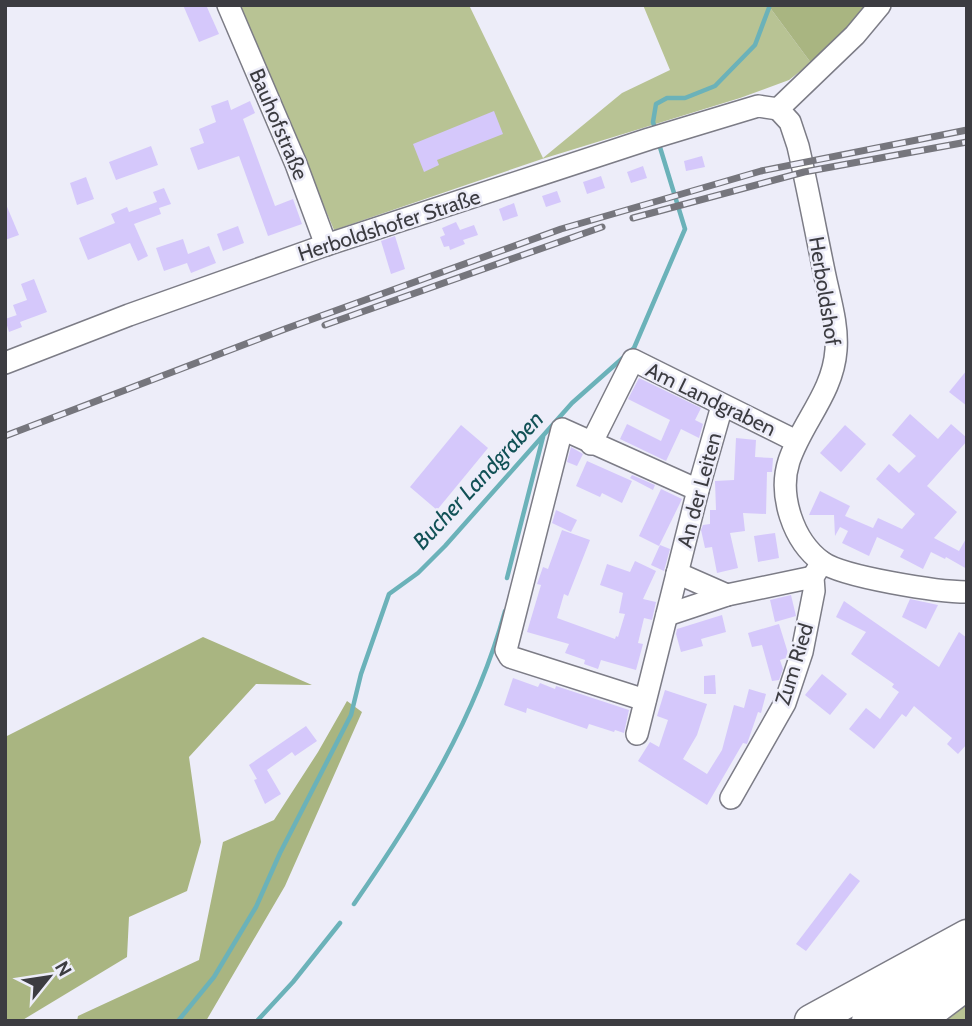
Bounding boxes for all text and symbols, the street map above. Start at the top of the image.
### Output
street label: Bauhofstraße [244,65,314,184]
street label: Herboldshofer Straße [295,184,484,266]
street label: Herboldshof [804,235,846,347]
street label: Am Landgraben [642,357,780,441]
water label: Bucher Landgraben [407,405,549,555]
street label: An der Leiten [672,430,726,550]
street label: Zum Ried [770,620,818,708]
north arrow [14,942,84,1012]
text: N [50,957,77,980]

